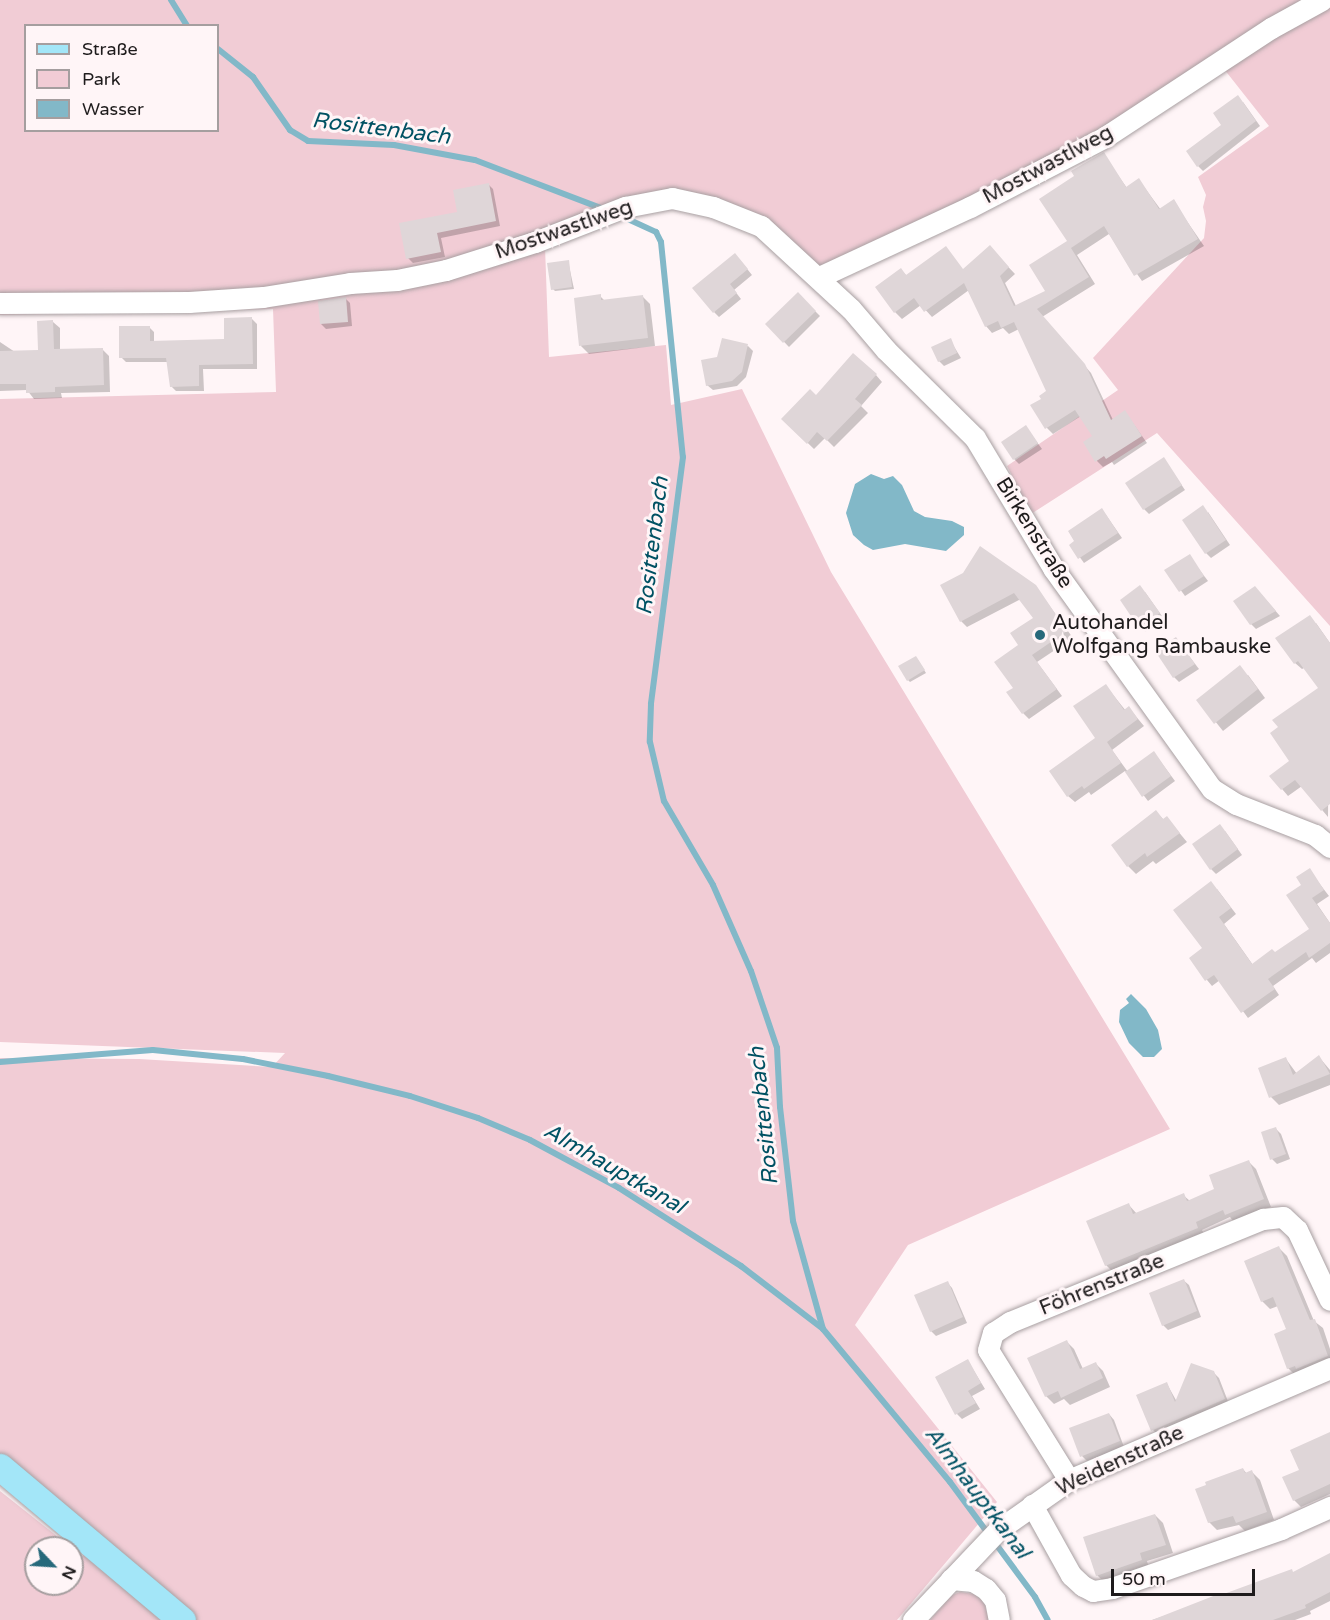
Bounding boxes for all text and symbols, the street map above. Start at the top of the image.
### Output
legend [24,24,219,132]
text: Straße [82,38,138,60]
text: Park [82,68,120,90]
text: Wasser [82,98,144,120]
water label: Rosittenbach [310,107,452,151]
street label: Mostwastlweg [979,120,1117,210]
street label: Mostwastlweg [492,195,636,265]
street label: Birkenstraße [990,473,1078,593]
water label: Rosittenbach [631,475,675,617]
place label: Autohandel Wolfgang Rambauske [1052,610,1271,660]
marker: Autohandel Wolfgang Rambauske [1033,628,1047,642]
water label: Rosittenbach [744,1046,784,1186]
water label: Almhauptkanal [539,1118,689,1220]
street label: Föhrenstraße [1036,1249,1168,1321]
street label: Weidenstraße [1052,1420,1188,1502]
water label: Almhauptkanal [919,1422,1035,1564]
north arrow [24,1536,84,1596]
scale bar [1114,1557,1258,1595]
text: N [57,1563,80,1583]
text: 50 m [1122,1568,1166,1590]

